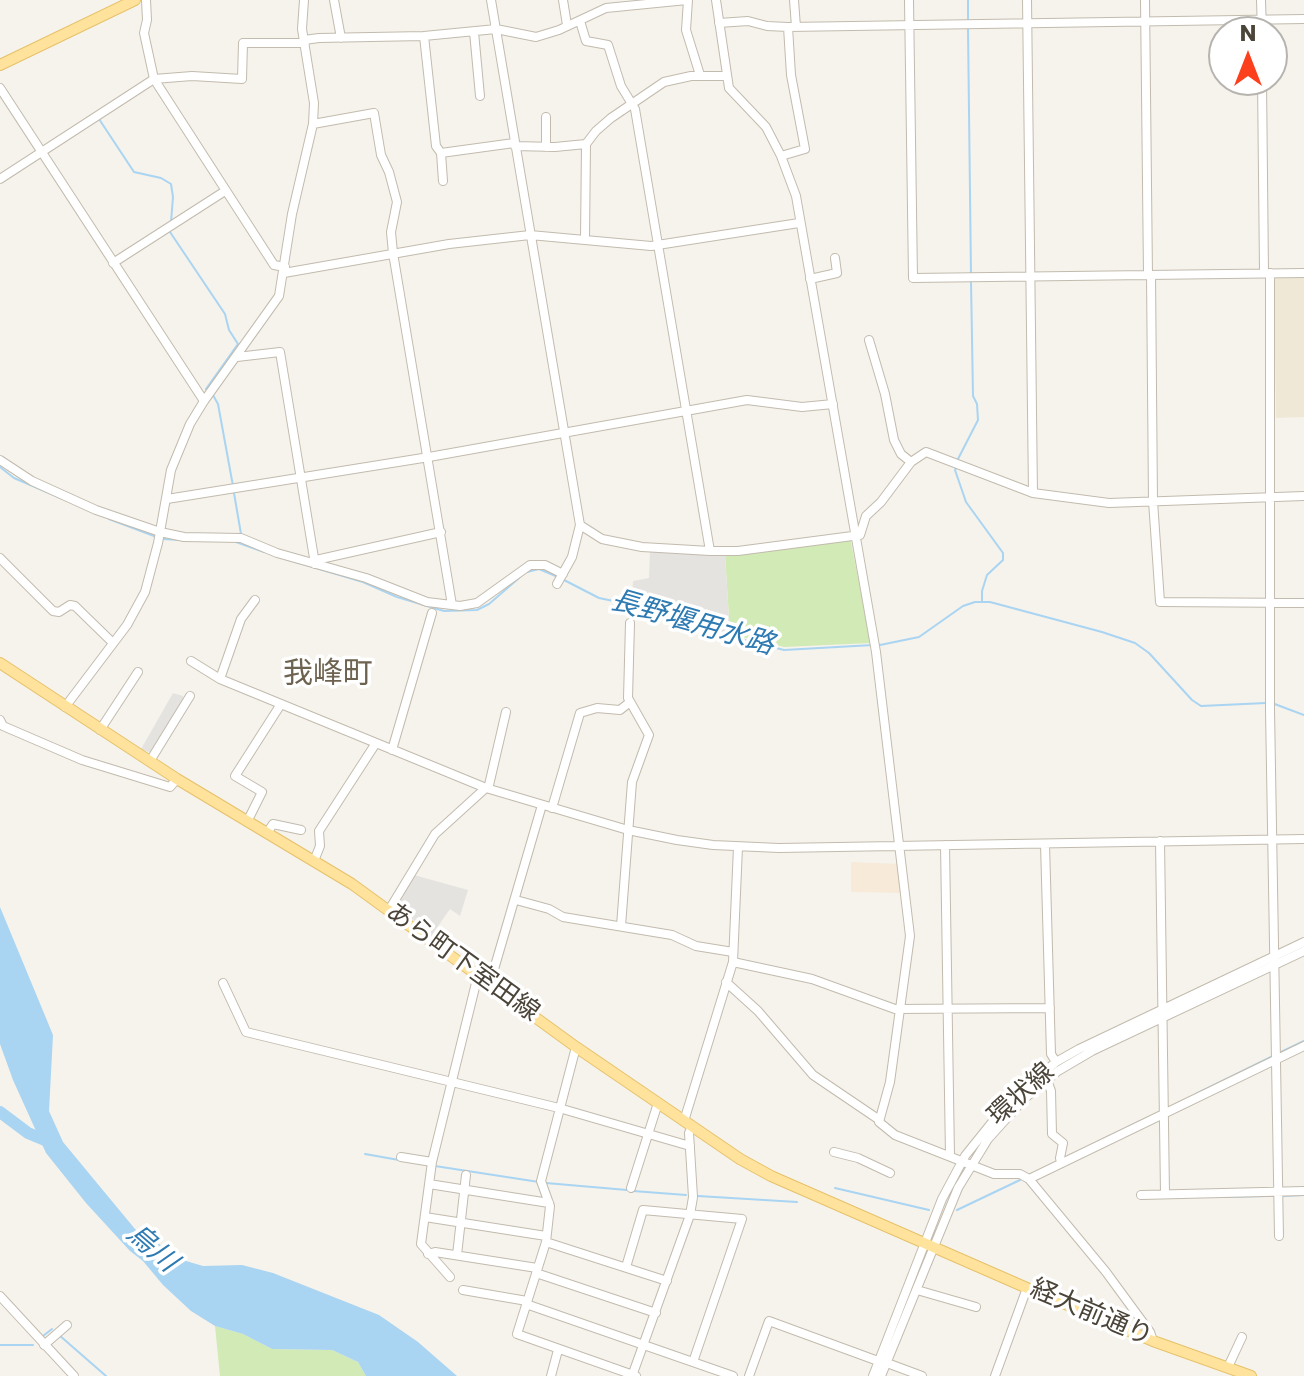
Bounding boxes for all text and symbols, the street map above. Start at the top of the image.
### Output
north arrow [1208,16,1288,96]
text: N [1240,18,1256,49]
water label: 長野堰用水路 [607,585,777,663]
district label: 我峰町 [283,657,373,693]
street label: あら町下室田線 [379,897,545,1029]
street label: 環状線 [983,1057,1061,1133]
water label: 烏川 [119,1218,183,1280]
street label: 経大前通り [1025,1274,1157,1354]

